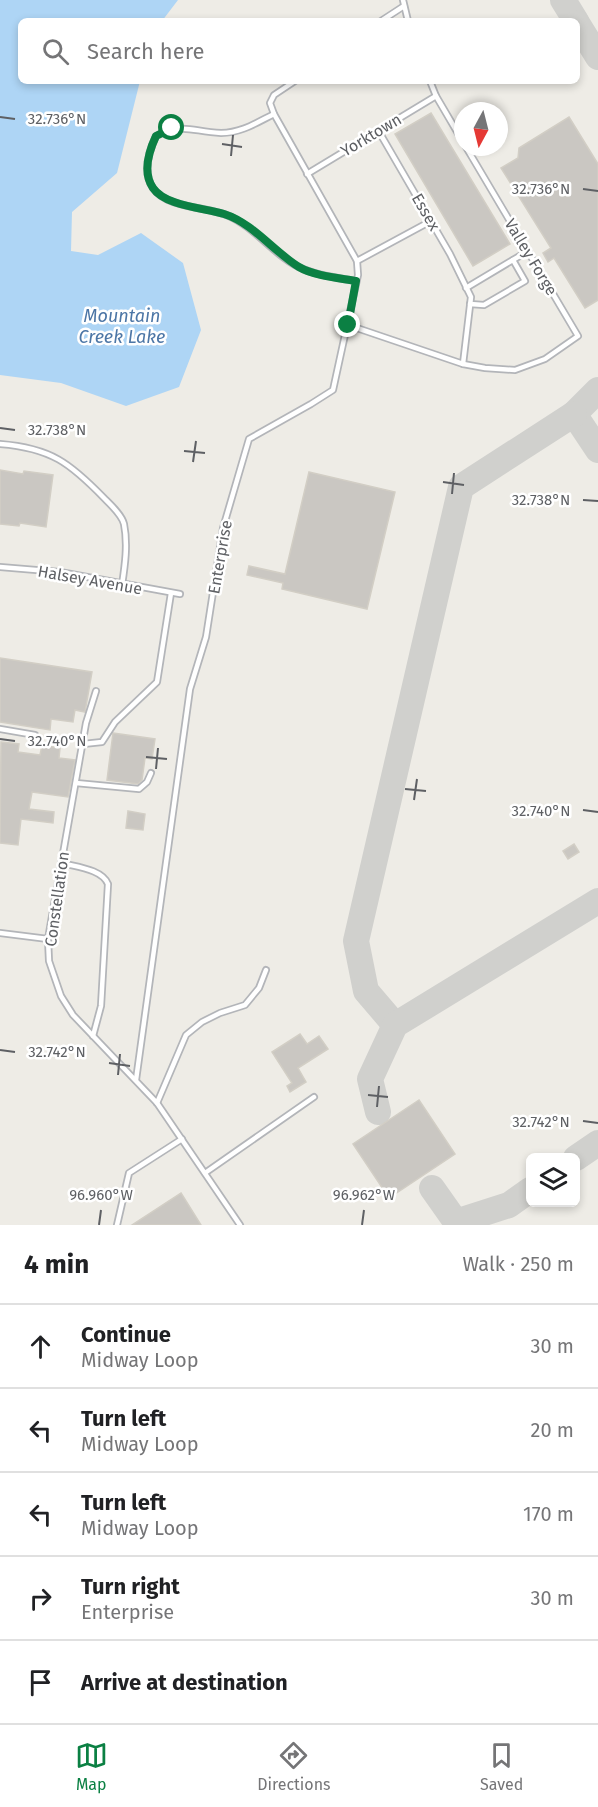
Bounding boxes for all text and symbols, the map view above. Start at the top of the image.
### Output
search box [18,18,580,84]
icon: search [39,35,72,68]
text: Search here [87,38,205,65]
north arrow [454,102,508,156]
text: 32.736°N [28,110,86,128]
street label: Yorktown [337,110,405,160]
route start [158,114,184,140]
text: 32.736°N [512,180,570,198]
street label: Essex [408,190,444,234]
street label: Valley Forge [501,215,561,299]
water label: Mountain Creek Lake [79,305,165,348]
route end [334,311,360,337]
text: 32.738°N [28,421,86,439]
text: 32.738°N [512,491,570,509]
street label: Enterprise [204,519,236,595]
street label: Halsey Avenue [36,561,144,599]
text: 32.740°N [28,732,86,750]
text: 32.740°N [512,802,570,820]
street label: Constellation [41,850,73,948]
text: 32.742°N [28,1043,86,1061]
text: 32.742°N [512,1113,570,1131]
map controls [526,1153,580,1207]
button: layers [526,1153,580,1207]
text: 96.960°W [69,1186,133,1204]
text: 96.962°W [333,1186,396,1204]
text: 4 min [24,1249,89,1280]
text: Walk · 250 m [462,1252,574,1276]
text: Continue [81,1321,171,1348]
icon: ahead [24,1330,57,1363]
text: 30 m [530,1334,574,1358]
text: Midway Loop [81,1348,199,1372]
text: Turn left [81,1405,166,1432]
icon: left [24,1414,57,1447]
text: 20 m [531,1418,574,1442]
text: Midway Loop [81,1432,199,1456]
text: Turn left [81,1489,166,1516]
icon: left [24,1498,57,1531]
text: 170 m [523,1502,574,1526]
text: Midway Loop [81,1516,199,1540]
text: Turn right [81,1573,180,1600]
icon: right [24,1582,57,1615]
text: 30 m [530,1586,574,1610]
text: Enterprise [81,1600,174,1624]
icon: arrive [24,1666,57,1699]
text: Arrive at destination [81,1669,288,1696]
tab: Map [75,1739,108,1794]
tab: Directions [257,1739,331,1794]
tab: Saved [480,1739,523,1794]

